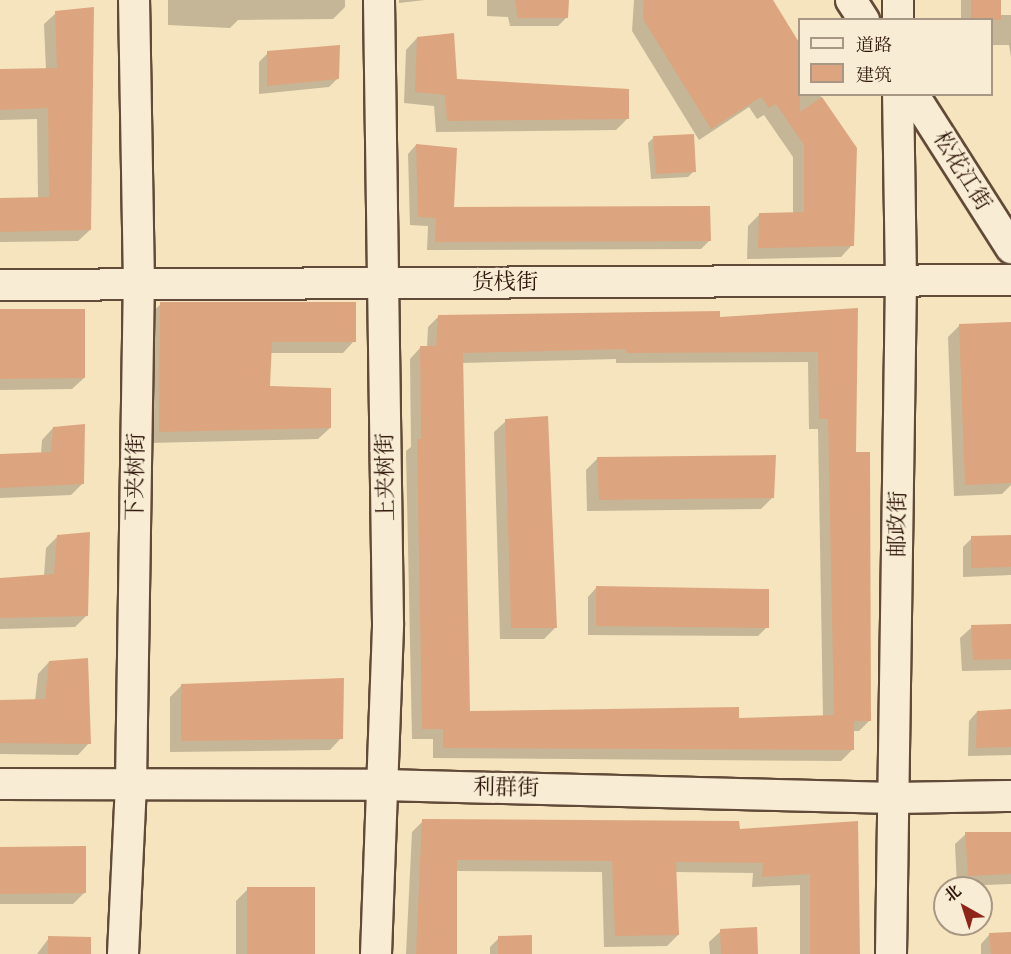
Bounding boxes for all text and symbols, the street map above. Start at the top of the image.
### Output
legend [798,18,993,96]
text: 道路 [856,35,892,57]
text: 建筑 [856,65,892,87]
street label: 松花江街 [927,127,997,215]
street label: 货栈街 [472,270,538,296]
street label: 下夹树街 [122,433,150,521]
street label: 上夹树街 [372,433,400,521]
street label: 邮政街 [884,491,912,557]
street label: 利群街 [473,774,539,802]
north arrow [933,876,993,936]
text: 北 [940,881,965,906]

